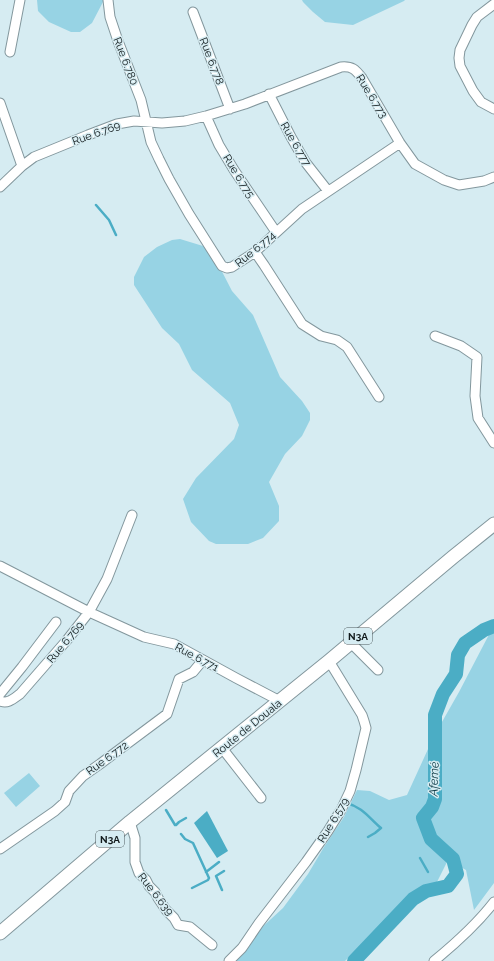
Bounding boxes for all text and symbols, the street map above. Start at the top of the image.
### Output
street label: Rue 6.780 [110,35,141,87]
street label: Rue 6.778 [197,36,226,87]
street label: Rue 6.773 [353,72,390,121]
street label: Rue 6.769 [70,119,122,148]
street label: Rue 6.777 [278,120,313,169]
street label: Rue 6.775 [220,152,257,200]
street label: Rue 6.774 [232,229,278,270]
street label: Rue 6.769 [44,619,87,666]
road number: N3A [344,628,372,644]
street label: Rue 6.771 [173,640,221,675]
street label: Route de Douala [210,697,284,760]
street label: Rue 6.772 [84,739,131,778]
water label: Afemé [426,761,442,798]
street label: Rue 6.579 [315,796,352,845]
road number: N3A [96,831,124,847]
street label: Rue 6.639 [135,870,176,918]

